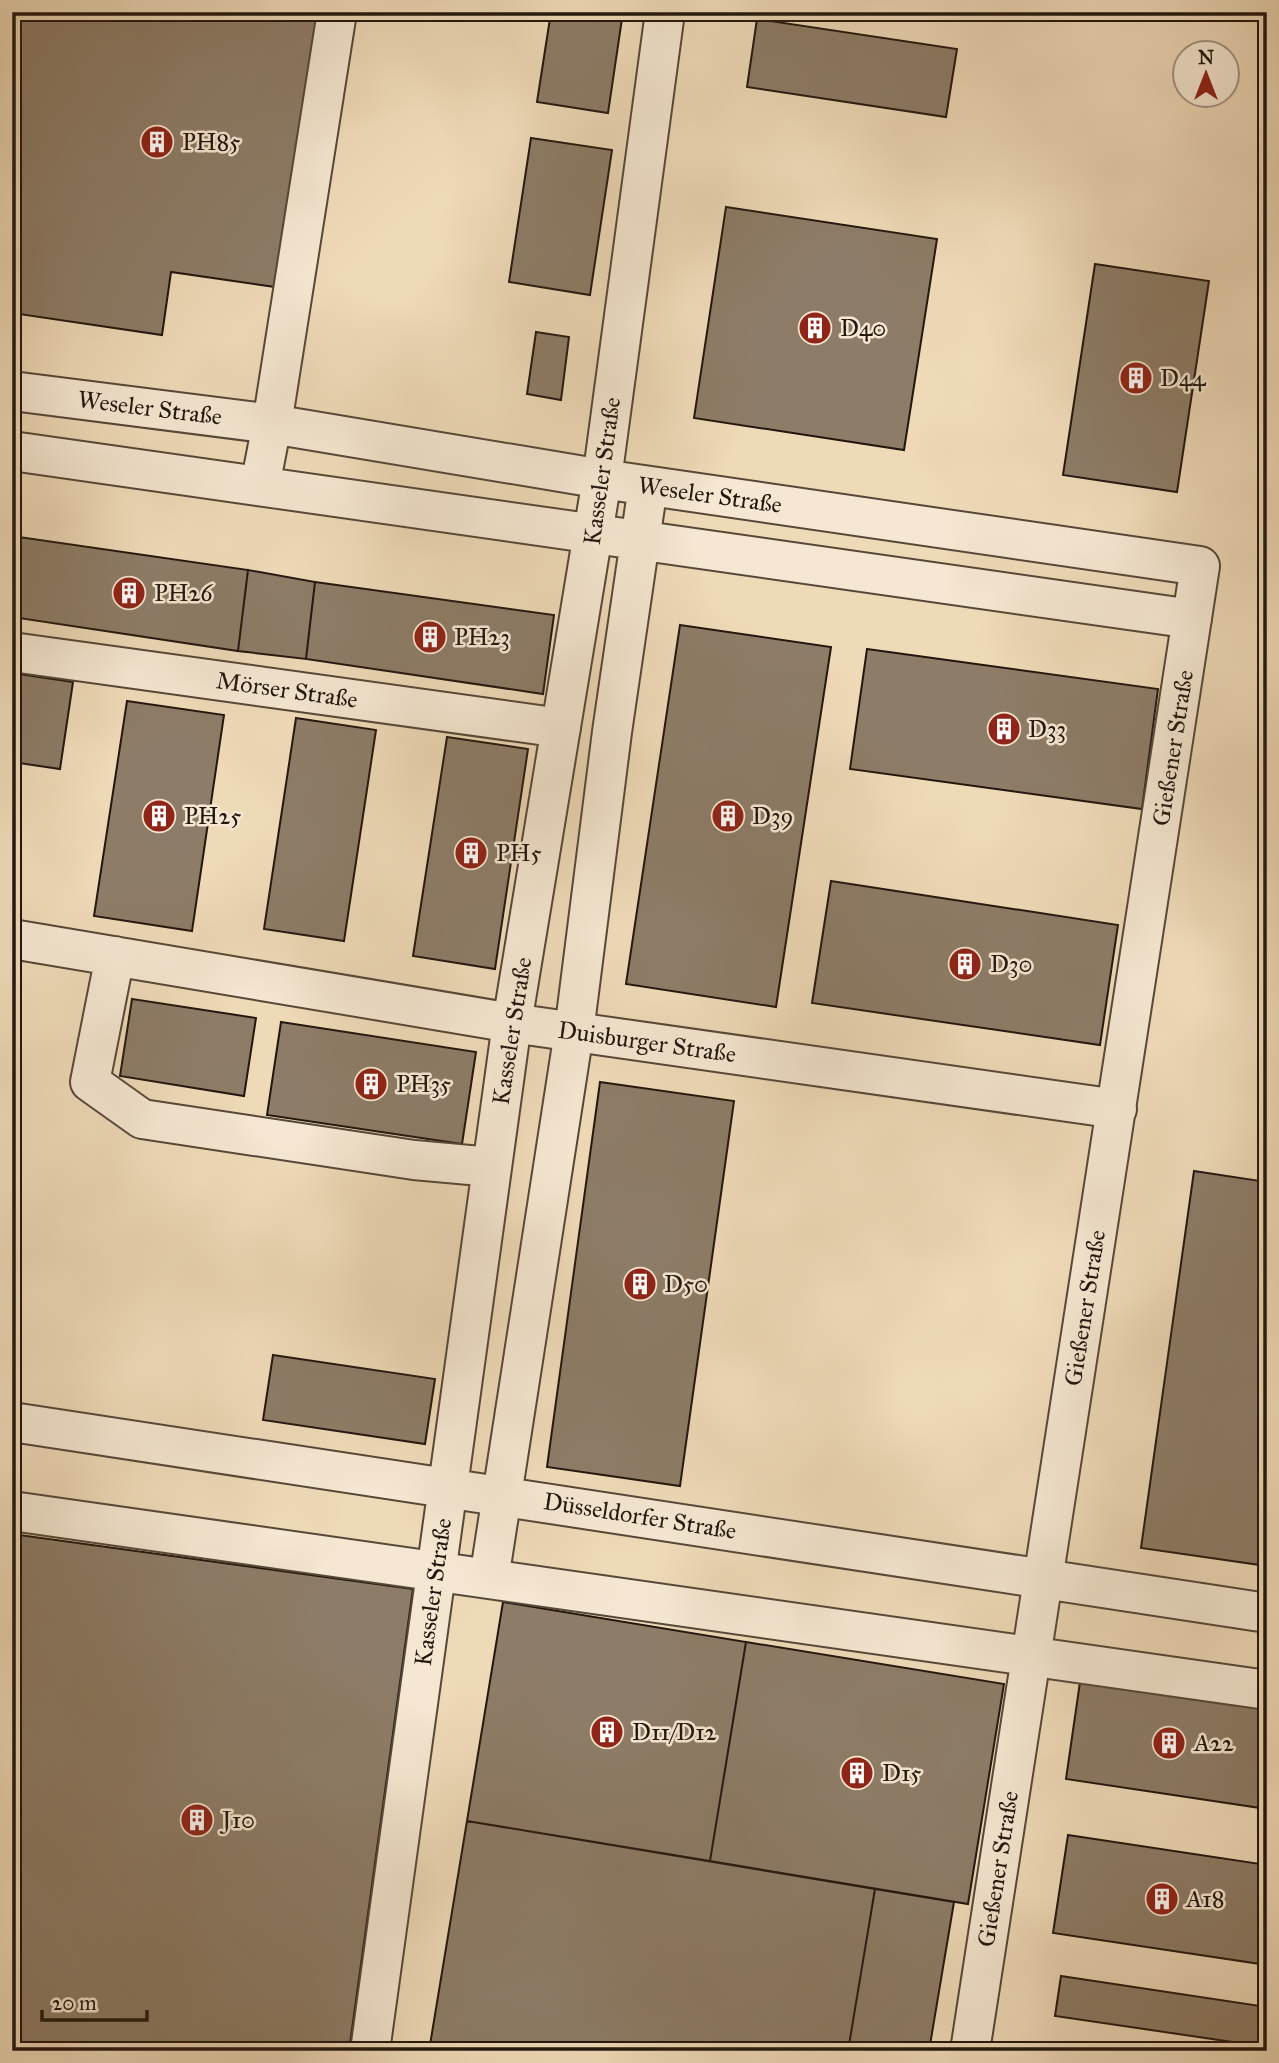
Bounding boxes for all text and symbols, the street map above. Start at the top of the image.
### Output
north arrow [1170,38,1240,108]
text: N [1198,46,1214,69]
building icon: PH85 [138,123,176,161]
place label: PH85 [182,127,240,157]
building icon: D40 [796,309,834,347]
place label: D40 [840,313,886,343]
building icon: D44 [1117,359,1155,397]
place label: D44 [1160,363,1206,393]
street label: Weseler Straße [76,384,224,432]
street label: Kasseler Straße [577,395,627,547]
street label: Weseler Straße [636,470,784,520]
building icon: PH26 [110,574,148,612]
place label: PH26 [154,578,213,608]
building icon: PH23 [411,618,449,656]
place label: PH23 [454,622,510,652]
street label: Mörser Straße [214,665,360,715]
street label: Gießener Straße [1146,668,1200,828]
building icon: D33 [985,710,1023,748]
place label: D33 [1028,714,1066,744]
building icon: PH25 [140,797,178,835]
building icon: D39 [709,797,747,835]
place label: PH25 [184,801,241,831]
place label: D39 [752,801,793,831]
building icon: PH5 [452,834,490,872]
place label: PH5 [496,838,542,868]
building icon: D30 [946,945,984,983]
place label: D30 [990,949,1033,979]
street label: Kasseler Straße [486,955,538,1107]
street label: Duisburger Straße [556,1015,738,1069]
building icon: PH35 [352,1065,390,1103]
place label: PH35 [396,1069,451,1099]
street label: Gießener Straße [1058,1228,1112,1388]
building icon: D50 [621,1265,659,1303]
place label: D50 [664,1269,708,1299]
street label: Düsseldorfer Straße [541,1486,739,1546]
street label: Kasseler Straße [408,1516,458,1668]
building icon: D11/D12 [588,1713,626,1751]
place label: D11/D12 [632,1717,717,1747]
building icon: A22 [1150,1724,1188,1762]
place label: A22 [1193,1728,1234,1758]
building icon: D15 [838,1754,876,1792]
place label: D15 [882,1758,921,1788]
street label: Gießener Straße [971,1789,1025,1949]
building icon: J10 [178,1801,216,1839]
place label: J10 [219,1805,255,1835]
building icon: A18 [1143,1880,1181,1918]
place label: A18 [1185,1884,1224,1914]
scale bar [42,1979,147,2023]
text: 20 m [52,1990,97,2016]

